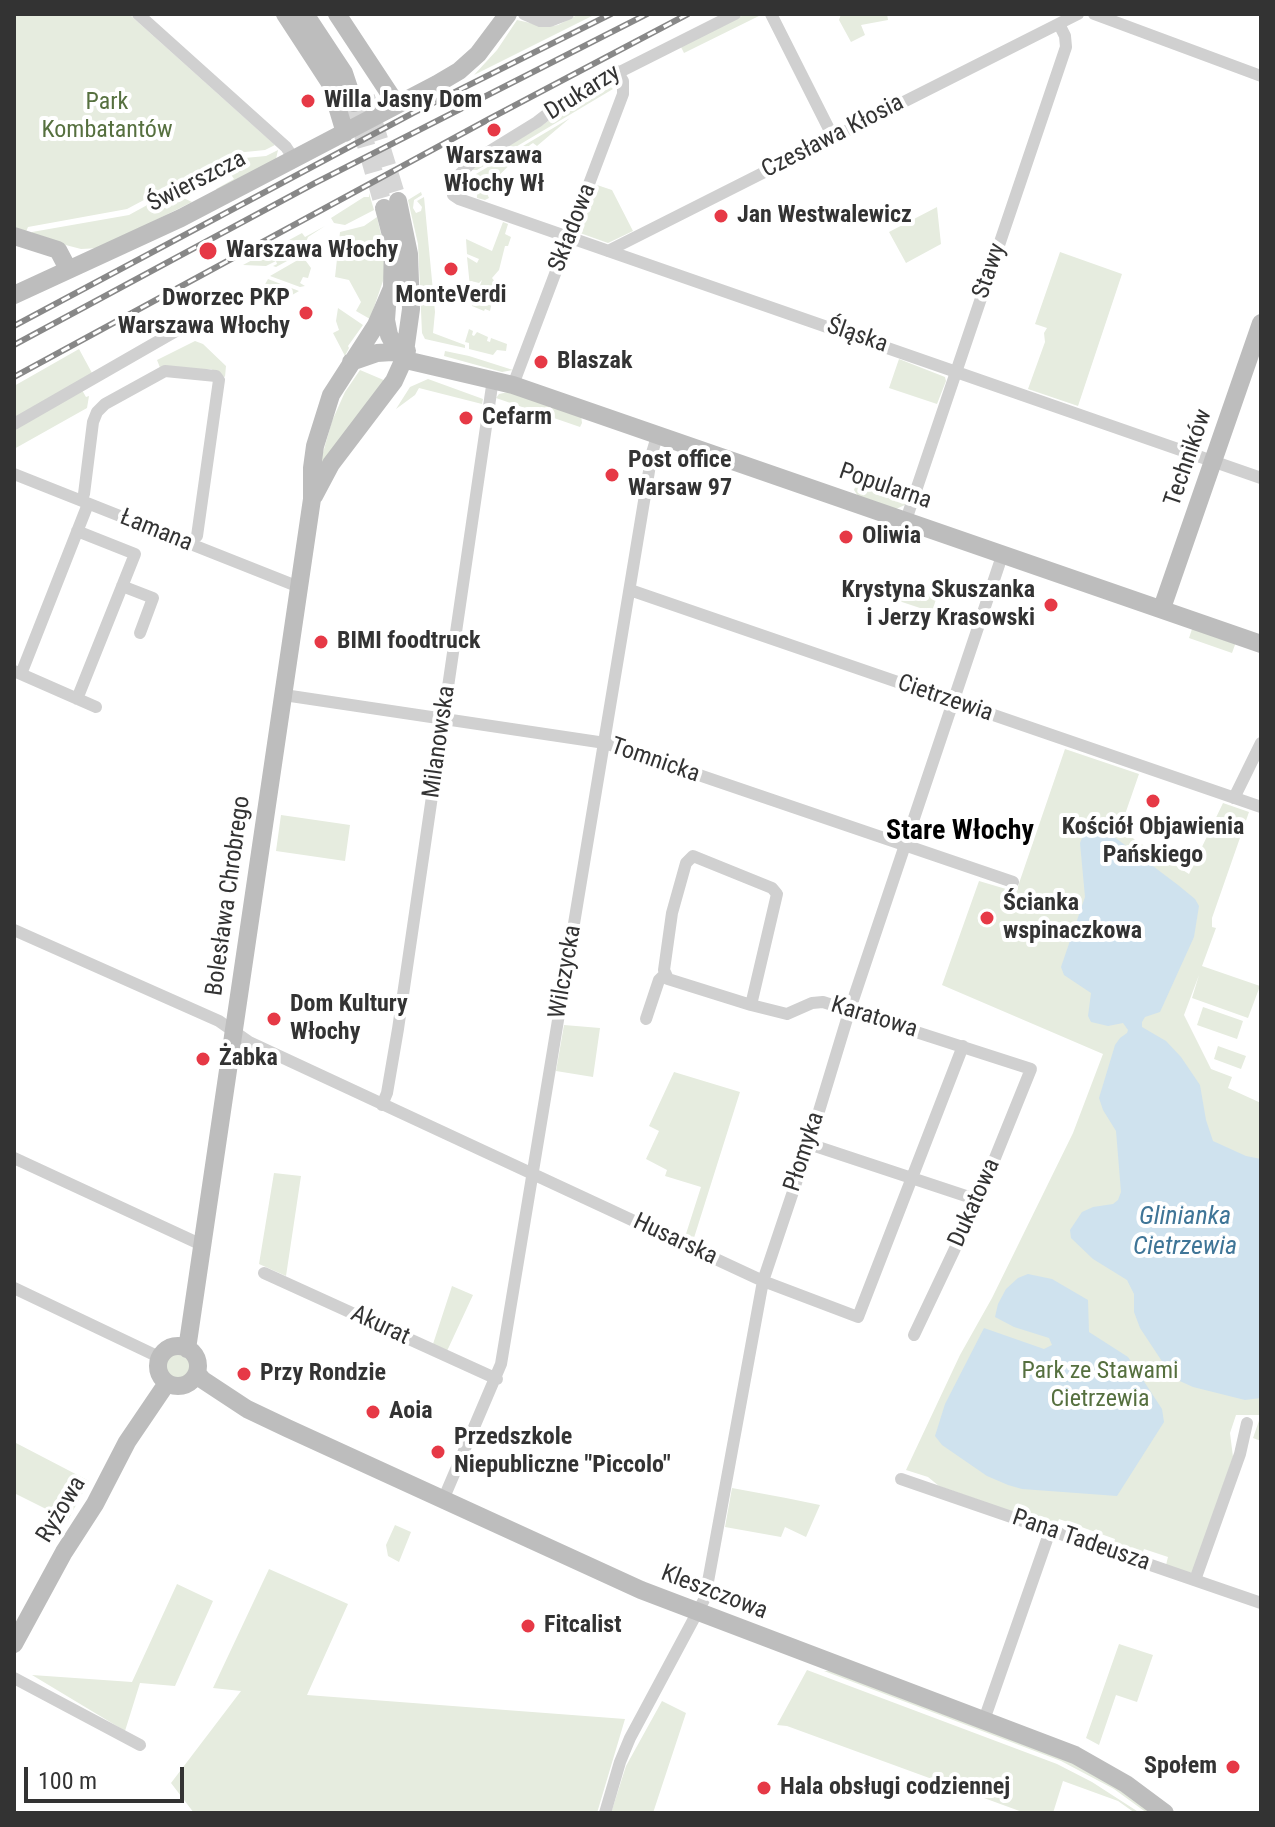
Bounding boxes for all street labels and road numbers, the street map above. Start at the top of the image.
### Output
street label: Drukarzy [540,59,626,127]
street label: Czesława Kłosia [757,89,909,185]
street label: Świerszcza [143,145,251,219]
street label: Składowa [543,180,603,276]
street label: Stawy [967,240,1013,302]
street label: Śląska [823,312,891,360]
street label: Techników [1159,406,1219,510]
street label: Popularna [835,458,935,516]
street label: Łamana [116,503,196,559]
street label: Cietrzewia [894,669,996,729]
street label: Milanowska [418,684,462,800]
street label: Tomnicka [607,732,703,790]
street label: Bolesława Chrobrego [201,794,257,998]
street label: Wilczycka [544,923,588,1021]
street label: Karatowa [827,991,921,1045]
street label: Płomyka [779,1109,831,1195]
street label: Dukatowa [943,1154,1007,1252]
street label: Husarska [628,1208,722,1272]
street label: Akurat [346,1300,414,1352]
street label: Ryżowa [31,1472,93,1548]
street label: Pana Tadeusza [1008,1504,1154,1578]
street label: Kleszczowa [657,1560,771,1626]

